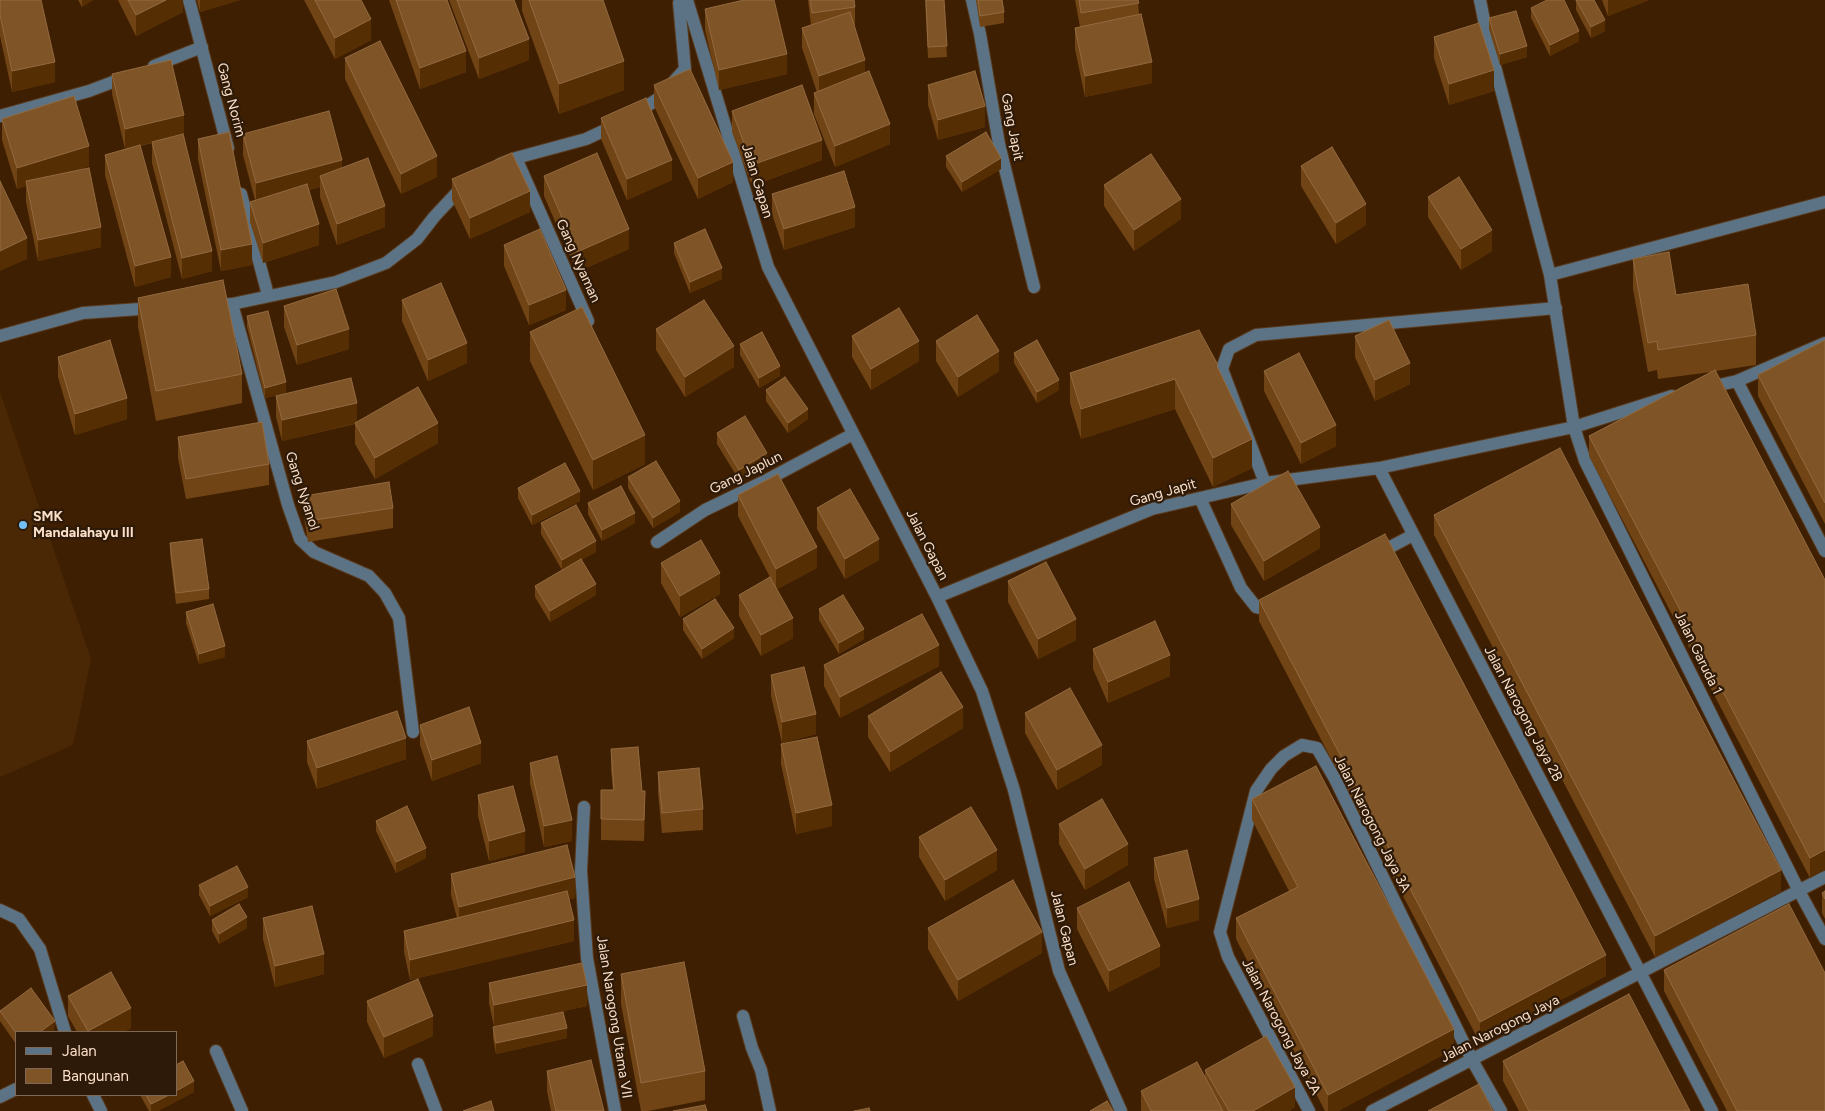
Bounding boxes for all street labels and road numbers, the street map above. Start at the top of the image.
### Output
street label: Gang Norim [213,61,249,139]
street label: Gang Japit [997,92,1027,162]
street label: Jalan Gapan [738,142,776,220]
street label: Gang Nyaman [552,217,604,305]
street label: Gang Japlun [707,448,785,498]
street label: Gang Nyanol [281,450,323,532]
street label: Gang Japit [1128,475,1198,511]
street label: Jalan Gapan [902,507,952,583]
street label: Jalan Garuda 1 [1671,609,1725,697]
street label: Jalan Narogong Jaya 2B [1480,643,1566,785]
street label: Jalan Narogong Jaya 3A [1330,753,1414,895]
street label: Jalan Gapan [1047,889,1081,967]
street label: Jalan Narogong Utama VII [593,934,635,1100]
street label: Jalan Narogong Jaya 2A [1238,956,1324,1098]
street label: Jalan Narogong Jaya [1438,992,1562,1066]

